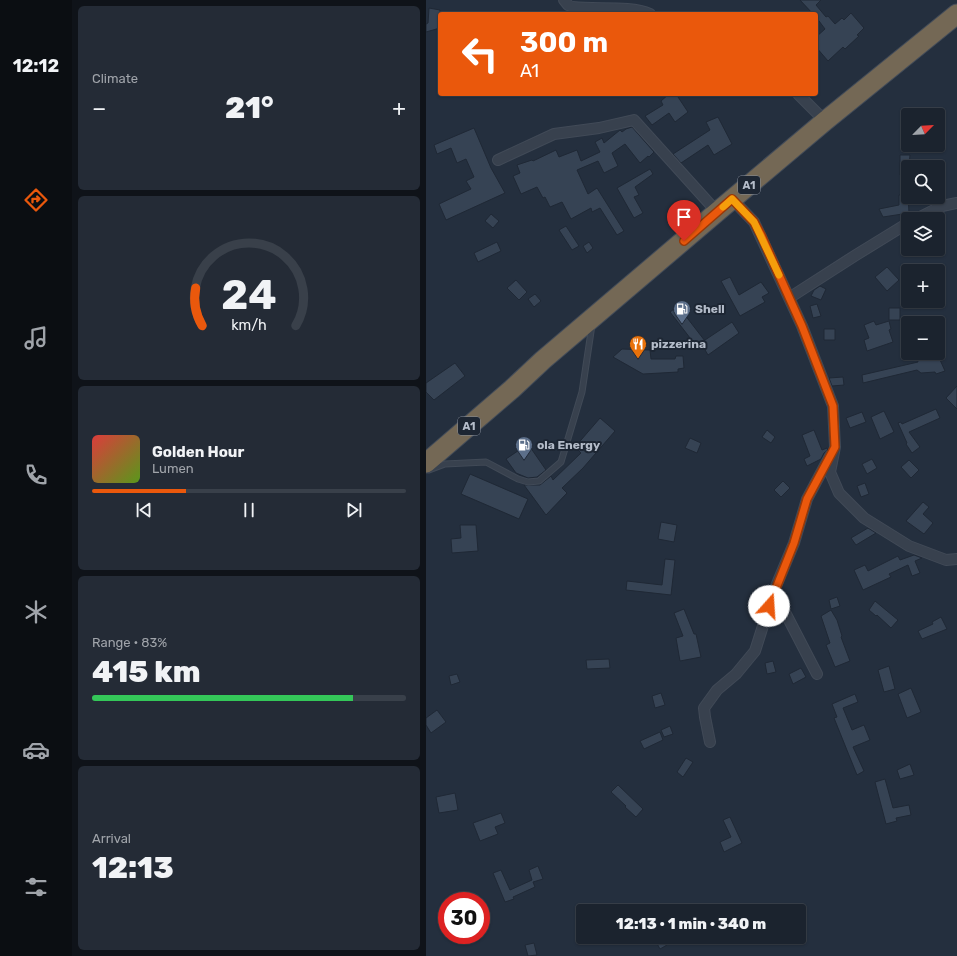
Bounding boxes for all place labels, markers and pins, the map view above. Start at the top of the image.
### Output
pin [667,200,701,241]
fuel station icon: Shell [672,299,692,324]
place label: Shell [695,302,725,316]
restaurant icon: pizzerina [628,334,648,359]
place label: pizzerina [651,337,706,351]
fuel station icon: ola Energy [514,435,534,460]
place label: ola Energy [537,438,600,452]

